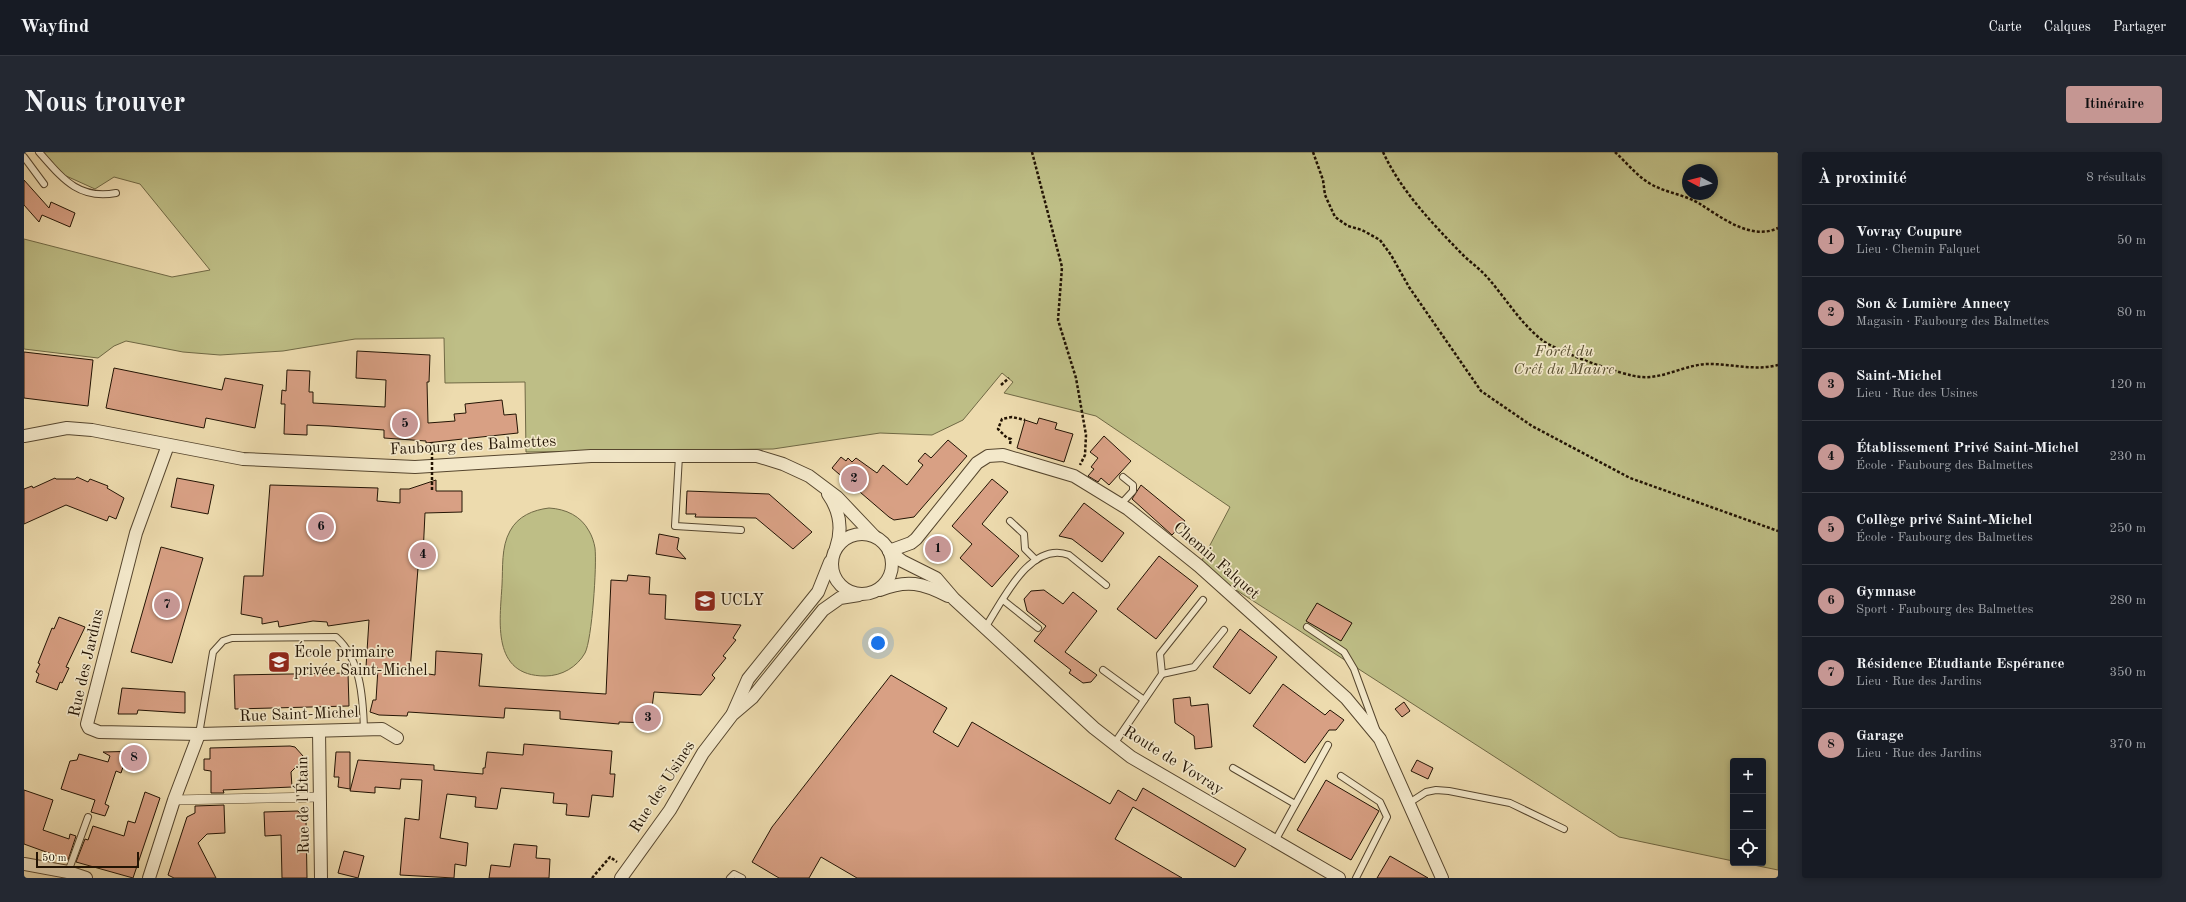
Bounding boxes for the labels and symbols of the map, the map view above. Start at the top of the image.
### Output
north arrow [1682,164,1718,200]
park label: Forêt du Crêt du Maure [1513,344,1615,378]
pin: 5 [392,409,418,439]
street label: Faubourg des Balmettes [389,434,557,458]
pin: 2 [841,464,867,494]
pin: 6 [308,512,334,542]
street label: Chemin Falquet [1170,519,1262,603]
pin: 1 [925,534,951,564]
pin: 4 [410,540,436,570]
school or university icon: UCLY [692,588,718,614]
pin: 7 [154,590,180,620]
place label: UCLY [720,593,765,609]
street label: Rue des Jardins [67,607,107,719]
your location [868,633,888,653]
place label: École primaire privée Saint-Michel [294,641,427,679]
school or university icon: École primaire privée Saint-Michel [266,649,292,675]
pin: 3 [635,703,661,733]
street label: Rue Saint-Michel [239,705,359,725]
street label: Route de Vovray [1120,724,1226,798]
street label: Rue des Usines [628,738,699,836]
pin: 8 [121,743,147,773]
street label: Rue de l'Étain [291,756,313,854]
scale bar [36,850,139,869]

